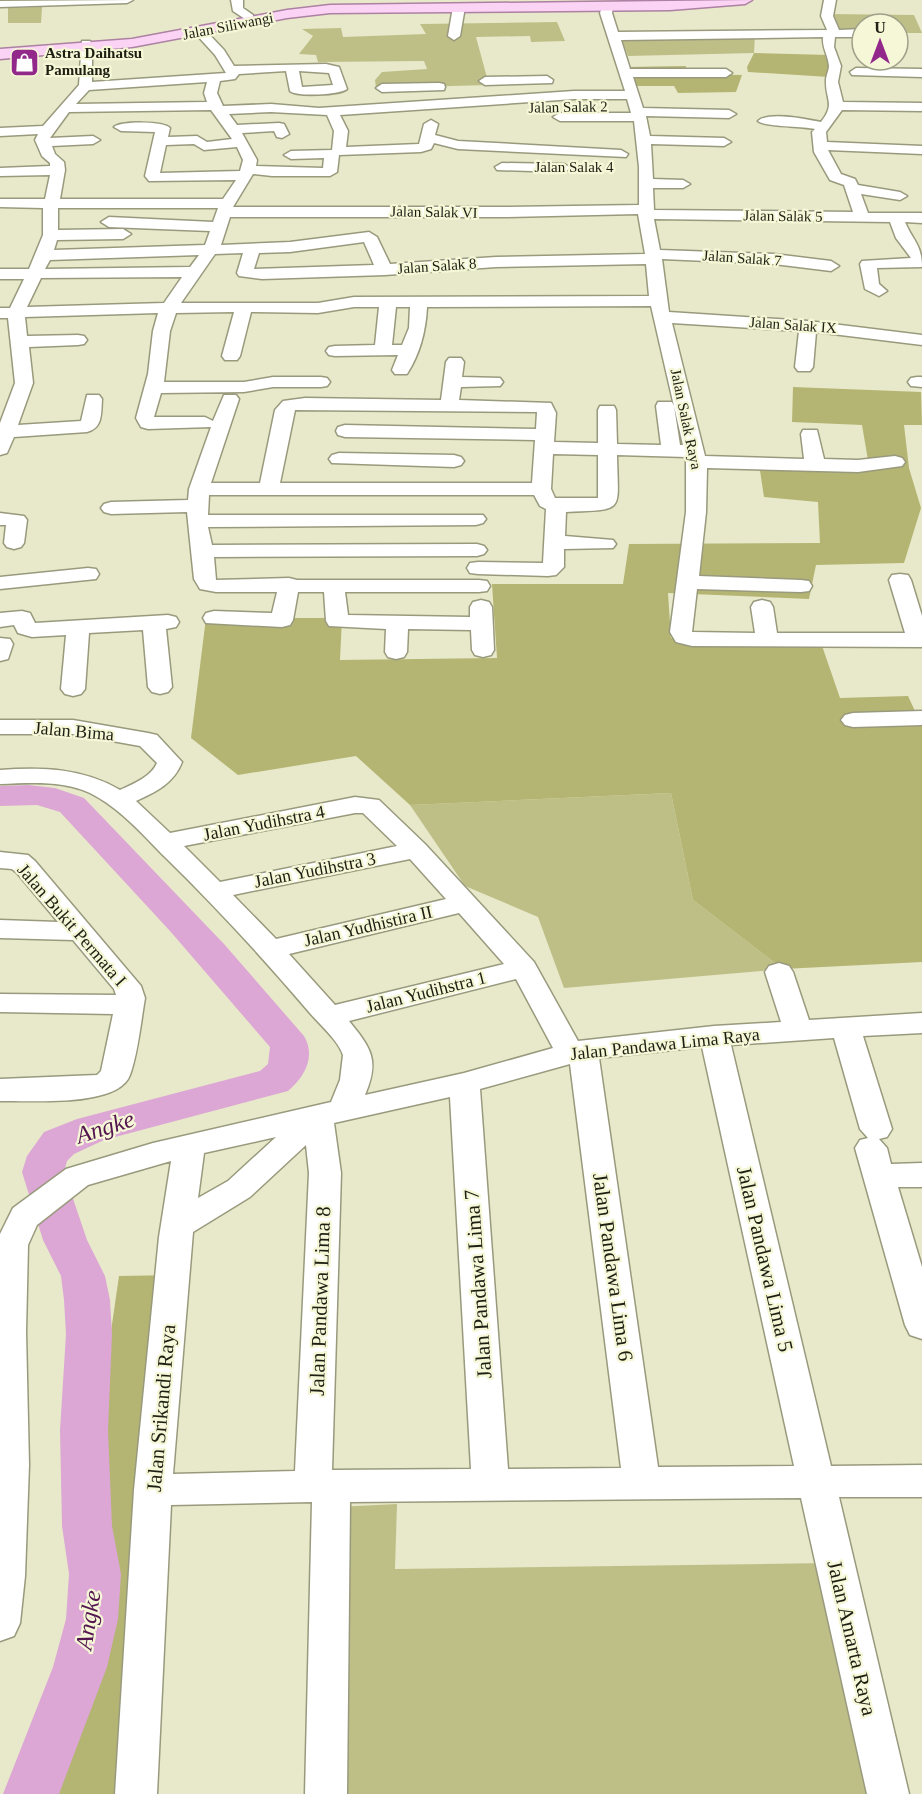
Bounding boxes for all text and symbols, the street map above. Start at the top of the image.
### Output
street label: Jalan Siliwangi [181,9,275,43]
north arrow [850,12,910,72]
text: U [874,19,886,36]
place label: Astra Daihatsu Pamulang [45,45,142,78]
shop icon: Astra Daihatsu Pamulang [8,46,40,78]
street label: Jalan Salak 2 [528,98,608,116]
street label: Jalan Salak 4 [534,159,614,175]
street label: Jalan Salak VI [390,203,478,221]
street label: Jalan Salak 5 [743,207,823,225]
street label: Jalan Salak 7 [702,247,783,269]
street label: Jalan Salak 8 [397,255,477,277]
street label: Jalan Salak IX [749,314,837,336]
street label: Jalan Salak Raya [668,367,705,471]
street label: Jalan Bima [33,718,115,744]
street label: Jalan Yudihstra 4 [202,801,326,845]
street label: Jalan Yudihstra 3 [253,848,377,892]
street label: Jalan Bukit Permata I [13,860,131,990]
street label: Jalan Yudhistira II [302,901,434,951]
street label: Jalan Yudihstra 1 [364,967,488,1017]
street label: Jalan Pandawa Lima Raya [569,1024,761,1064]
water label: Angke [71,1105,138,1149]
street label: Jalan Pandawa Lima 5 [732,1164,798,1354]
street label: Jalan Pandawa Lima 6 [588,1171,638,1363]
street label: Jalan Pandawa Lima 7 [459,1189,497,1379]
street label: Jalan Pandawa Lima 8 [305,1206,335,1396]
street label: Jalan Srikandi Raya [142,1323,180,1493]
street label: Jalan Amarta Raya [822,1558,882,1719]
water label: Angke [70,1588,106,1654]

